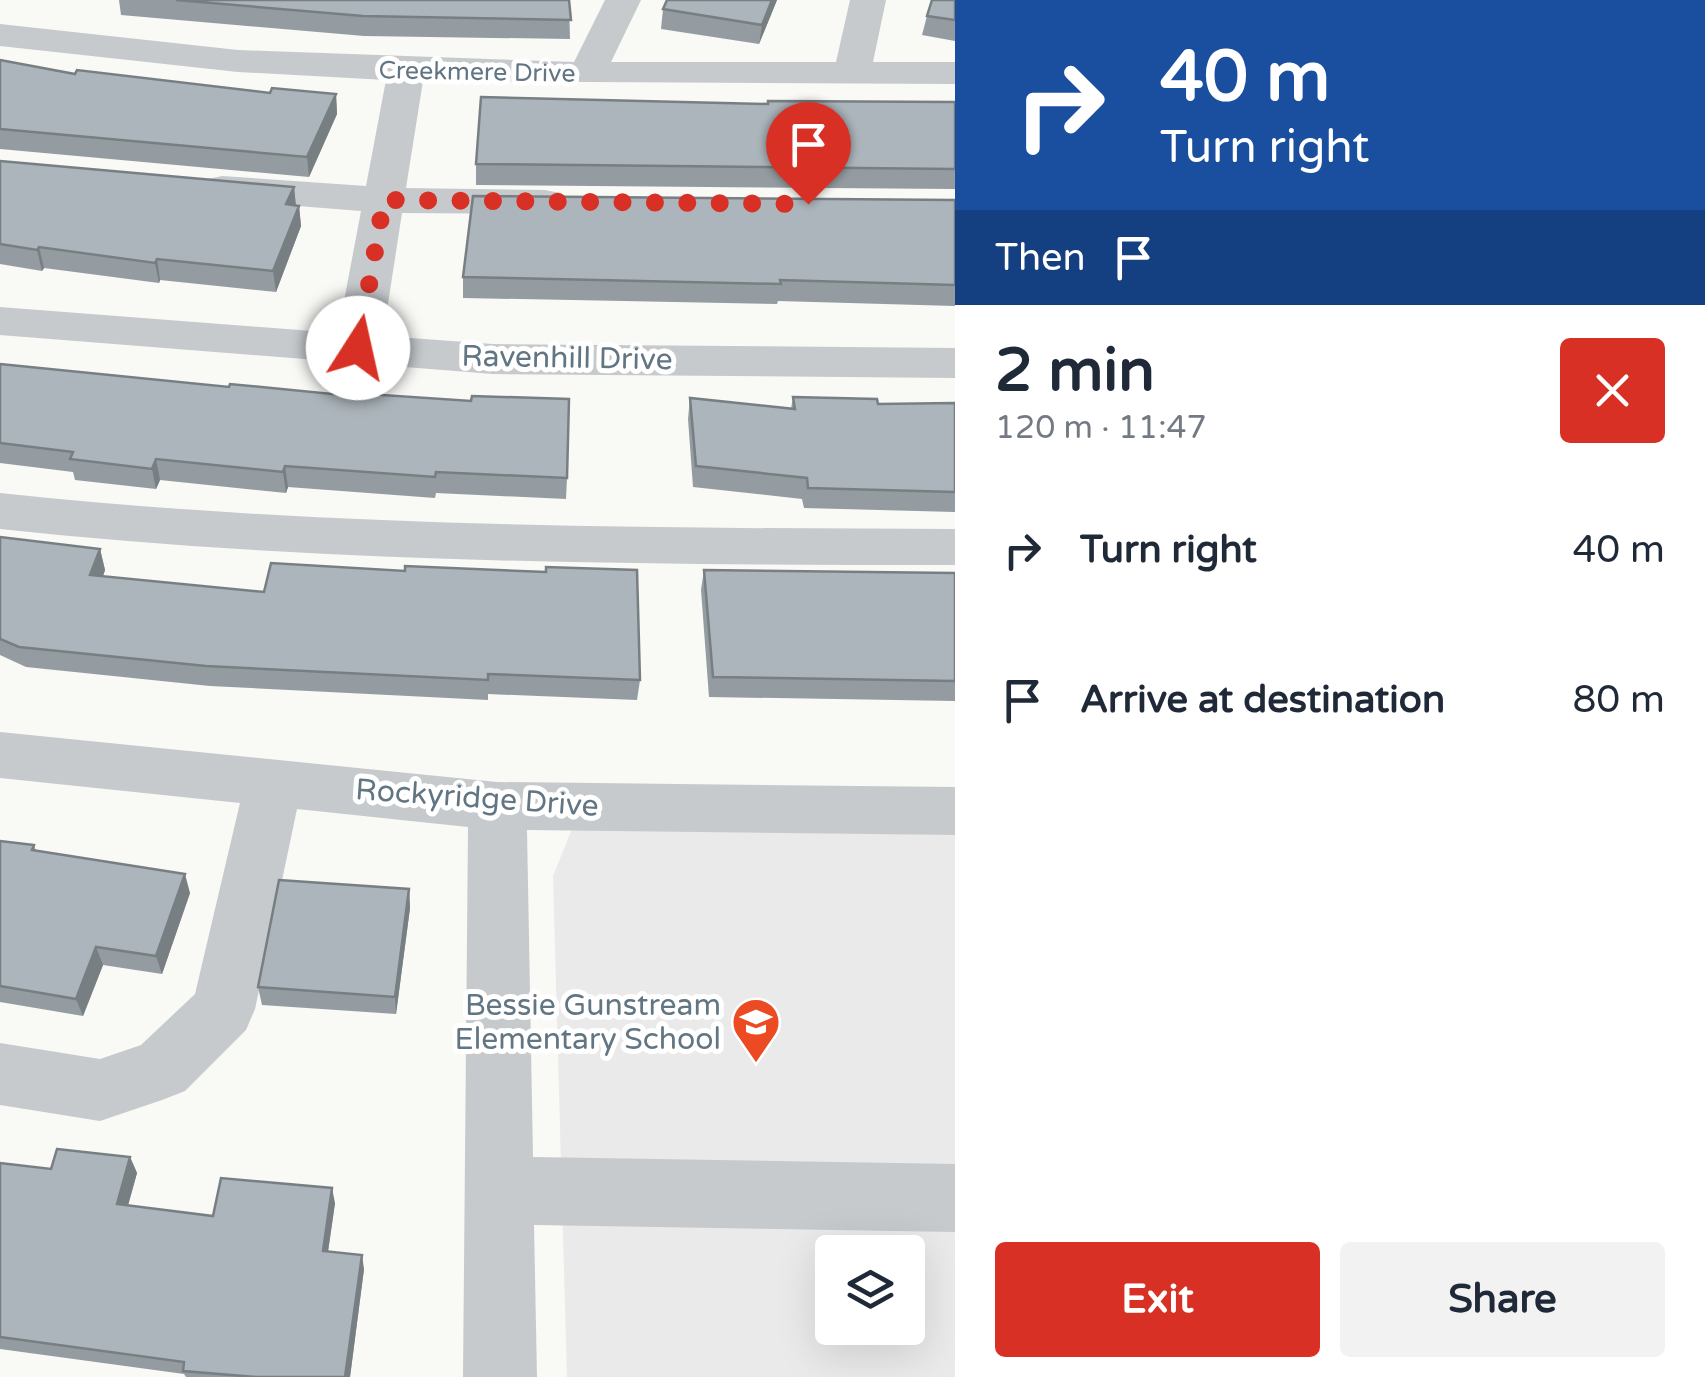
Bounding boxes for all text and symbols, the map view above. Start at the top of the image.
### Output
text: 40 m [1160,36,1330,120]
icon: right [995,40,1125,170]
street label: Creekmere Drive [378,55,576,89]
pin [766,102,851,205]
icon: arrive [781,117,836,172]
text: Turn right [1160,121,1369,175]
icon: arrive [1106,230,1161,285]
text: Then [995,235,1086,281]
position arrow [306,296,410,400]
text: 2 min [995,335,1155,407]
street label: Ravenhill Drive [461,338,673,378]
button: close [1560,338,1665,443]
text: 120 m · 11:47 [995,409,1207,447]
icon: right [995,523,1050,578]
text: Turn right [1080,527,1257,573]
text: 40 m [1573,527,1665,573]
icon: arrive [995,673,1050,728]
text: Arrive at destination [1080,677,1445,723]
text: 80 m [1573,677,1665,723]
street label: Rockyridge Drive [354,771,600,825]
place label: Bessie Gunstream Elementary School [455,987,721,1058]
school or university icon: Bessie Gunstream Elementary School [730,996,782,1064]
map controls [815,1235,925,1345]
button: layers [815,1235,925,1345]
button: Exit [995,1242,1320,1357]
button: Share [1340,1242,1665,1357]

